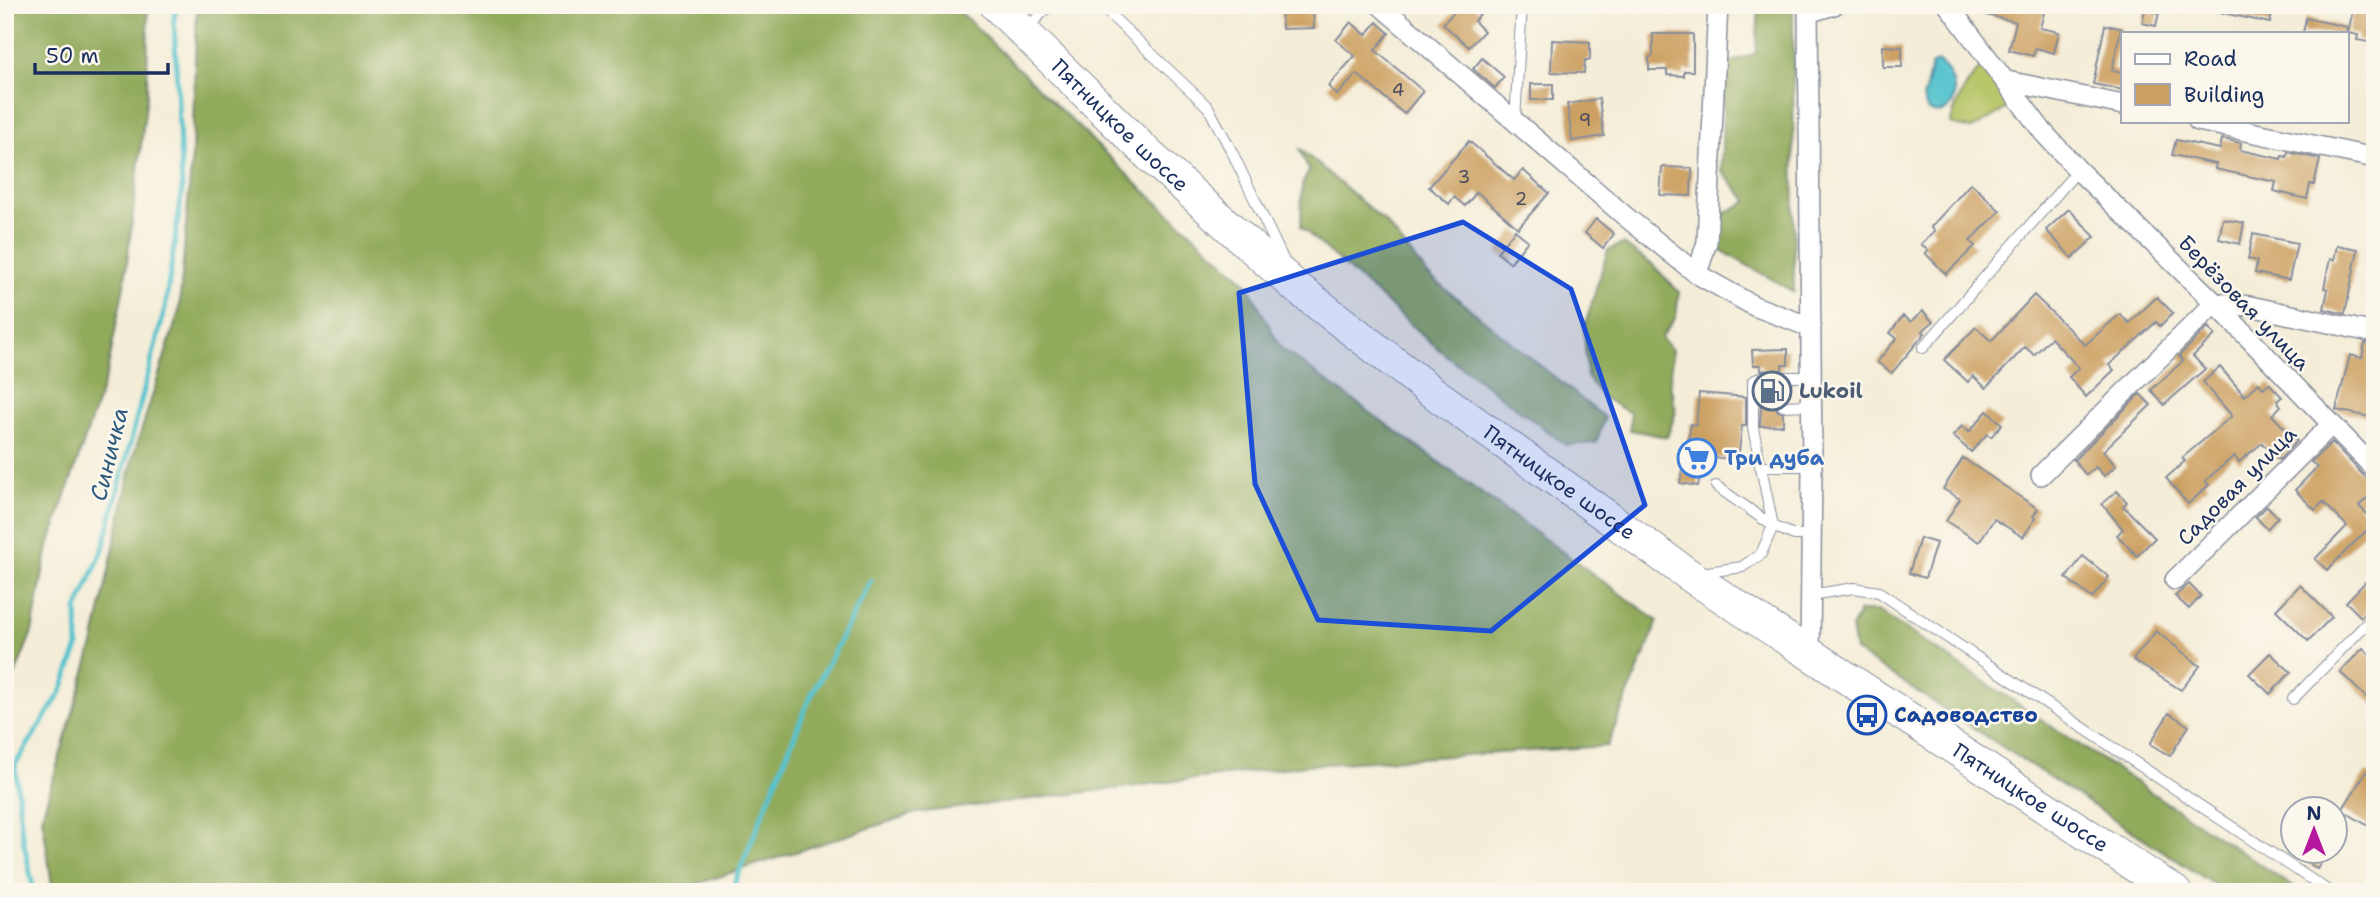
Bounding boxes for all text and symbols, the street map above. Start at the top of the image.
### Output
scale bar [35,32,168,76]
legend [2121,32,2348,122]
text: 50 m [46,42,99,70]
text: Road [2184,45,2237,73]
street label: Пятницкое шоссе [1045,53,1195,198]
house number: 4 [1392,78,1404,102]
text: Building [2184,81,2264,109]
house number: 9 [1579,108,1591,132]
house number: 3 [1458,165,1470,189]
house number: 2 [1515,187,1527,211]
street label: Берёзовая улица [2172,229,2316,377]
fuel station icon: Lukoil [1751,370,1793,412]
place label: Lukoil [1799,377,1863,405]
water label: Синичка [83,404,135,504]
street label: Пятницкое шоссе [1478,419,1641,546]
street label: Садовая улица [2171,420,2303,552]
supermarket icon: Три дуба [1676,437,1718,479]
place label: Три дуба [1724,444,1825,472]
bus stop icon: Садоводство [1846,694,1888,736]
place label: Садоводство [1894,701,2038,729]
street label: Пятницкое шоссе [1947,737,2114,859]
north arrow [2278,796,2348,866]
text: N [2306,801,2322,826]

